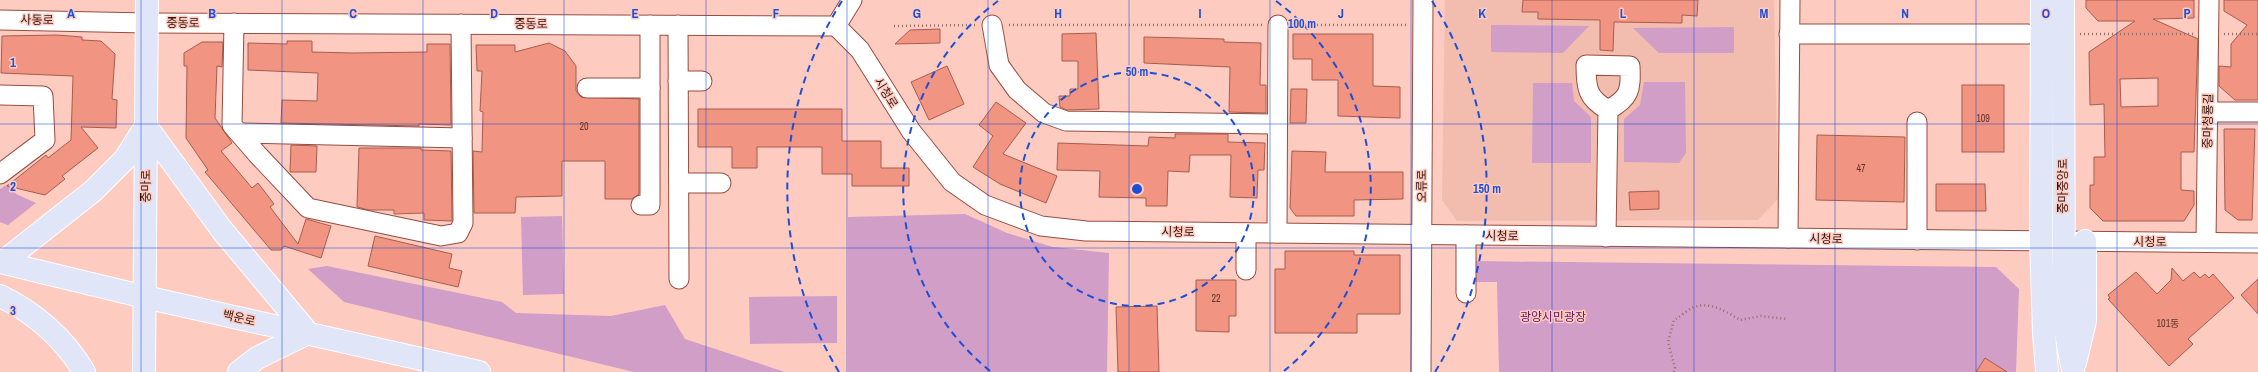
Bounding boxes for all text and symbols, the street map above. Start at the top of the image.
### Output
text: A [67,5,75,22]
text: B [208,5,216,22]
text: C [349,5,357,22]
text: D [490,5,498,22]
text: E [631,5,639,22]
text: F [773,5,780,22]
text: G [913,5,921,22]
text: H [1054,5,1062,22]
text: I [1199,5,1202,22]
text: J [1338,5,1344,22]
text: K [1478,5,1486,22]
text: L [1620,5,1627,22]
text: M [1760,5,1769,22]
text: N [1901,5,1909,22]
text: O [2042,5,2050,22]
text: P [2183,5,2191,22]
street label: 사동로 [20,12,54,28]
street label: 중동로 [166,15,200,31]
street label: 중동로 [514,16,548,32]
text: 100 m [1288,16,1316,32]
text: 1 [10,54,16,71]
text: 50 m [1126,64,1148,80]
street label: 시청로 [870,75,902,111]
street label: 중마청룡길 [2200,93,2216,149]
house number: 109 [1976,112,1990,125]
house number: 20 [579,120,589,133]
street label: 중마중앙로 [2055,158,2071,214]
house number: 47 [1856,162,1866,175]
street label: 중마로 [138,169,154,203]
street label: 오류로 [1414,169,1430,203]
text: 2 [10,178,16,195]
text: 150 m [1473,181,1501,197]
centre of rings [1130,182,1144,196]
street label: 시청로 [1161,224,1195,240]
street label: 시청로 [1485,228,1519,244]
street label: 시청로 [1809,231,1843,247]
street label: 시청로 [2133,234,2167,250]
house number: 22 [1211,292,1221,305]
text: 3 [10,302,16,319]
street label: 백운로 [221,306,257,330]
park label: 광양시민광장 [1520,309,1586,325]
house number: 101동 [2157,317,2179,330]

